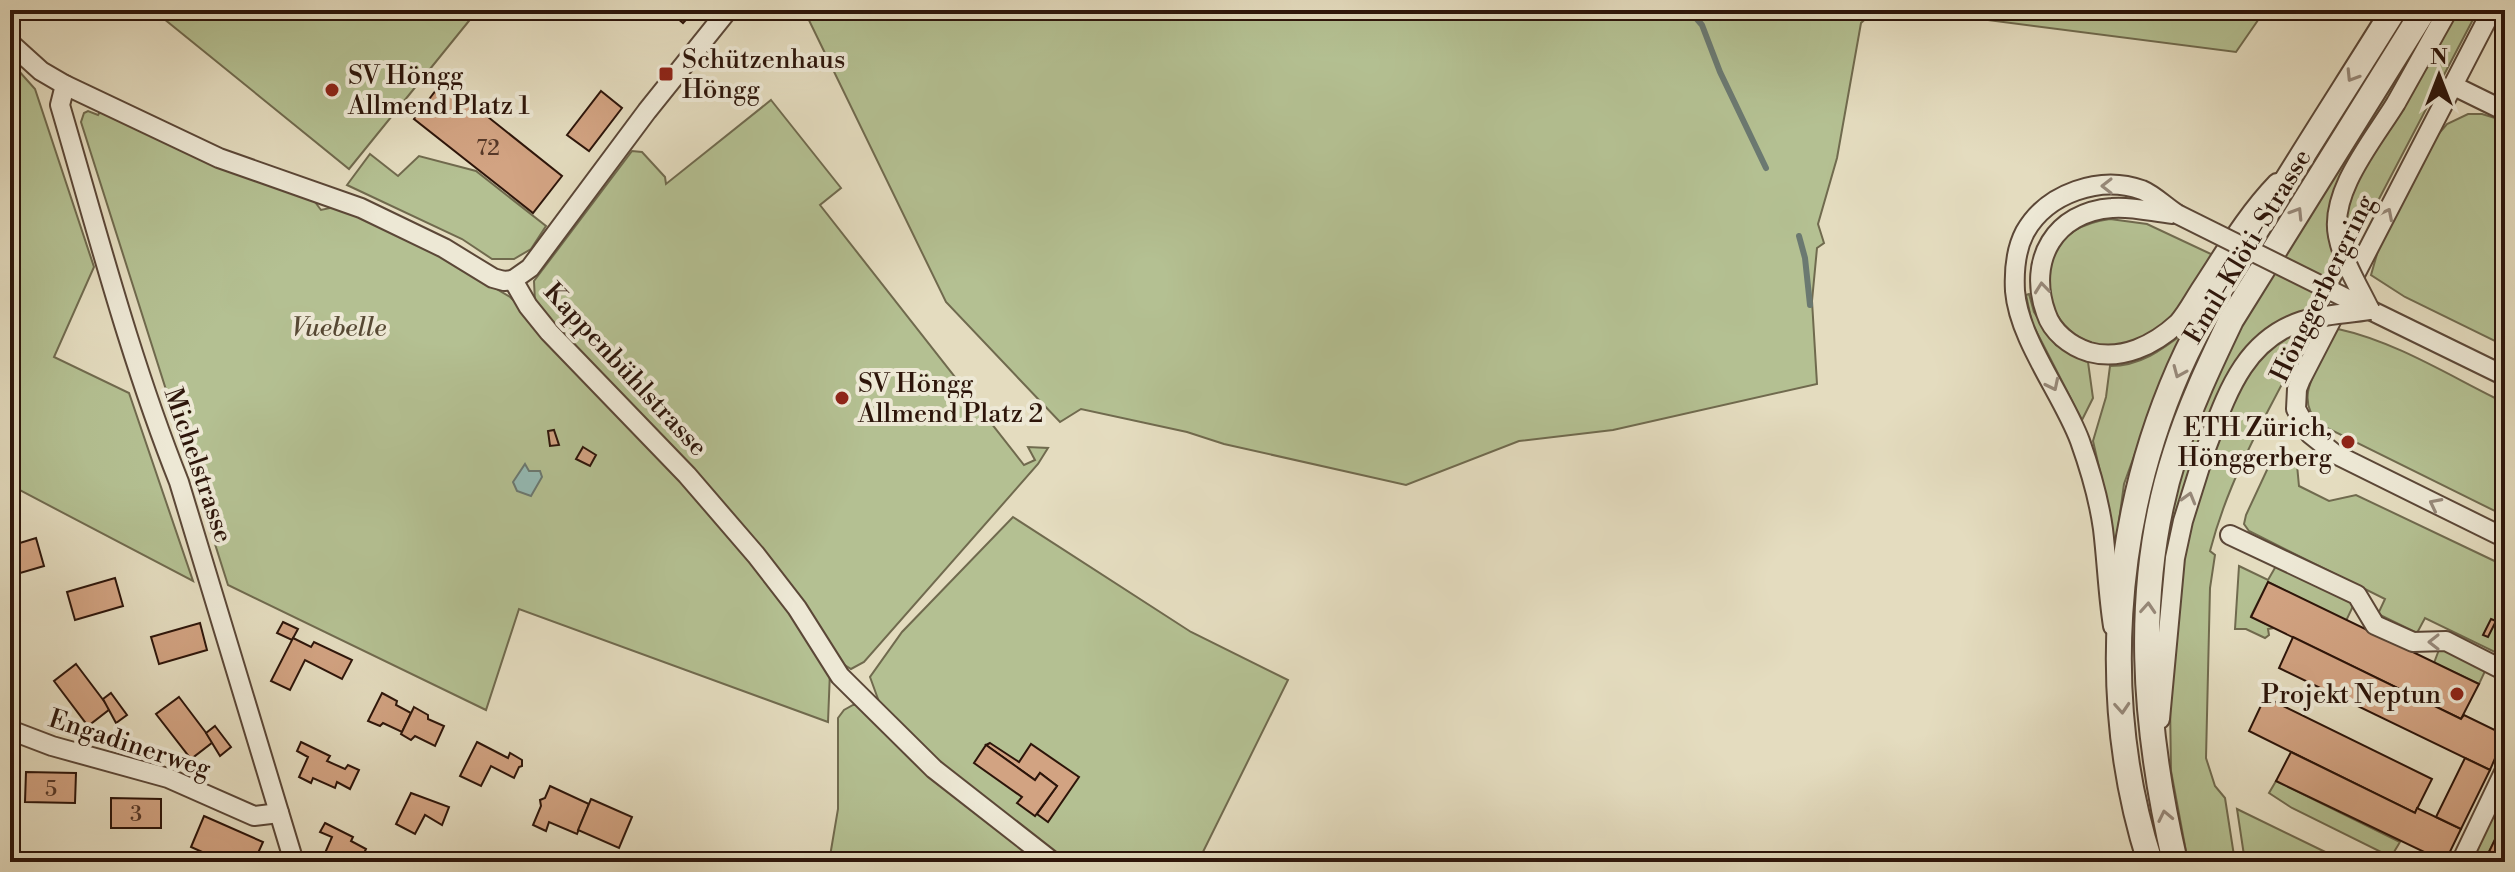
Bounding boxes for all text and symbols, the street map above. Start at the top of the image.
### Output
north arrow [2399,36,2479,116]
place label: Schützenhaus Höngg [682,44,845,106]
text: N [2430,44,2448,71]
place label: SV Höngg Allmend Platz 1 [347,60,530,122]
marker: Schützenhaus Höngg [657,65,675,83]
one-way arrow [2347,67,2362,82]
marker: SV Höngg Allmend Platz 1 [323,81,341,99]
house number: 72 [476,135,500,162]
street label: Emil-Klöti-Strasse [2177,143,2319,350]
one-way arrow [2100,177,2113,195]
street label: Hönggerbergring [2264,189,2382,387]
one-way arrow [2287,207,2302,222]
one-way arrow [2378,207,2393,222]
street label: Kappenbühlstrasse [537,276,714,463]
one-way arrow [2033,281,2050,294]
park label: Vuebelle [292,312,386,344]
one-way arrow [2172,364,2188,379]
place label: SV Höngg Allmend Platz 2 [857,368,1043,430]
one-way arrow [2043,376,2059,391]
street label: Michelstrasse [157,384,240,547]
marker: SV Höngg Allmend Platz 2 [833,389,851,407]
place label: ETH Zürich, Hönggerberg [2178,412,2333,474]
marker: ETH Zürich, Hönggerberg [2339,433,2357,451]
one-way arrow [2180,492,2196,506]
one-way arrow [2428,498,2443,514]
one-way arrow [2139,601,2156,614]
one-way arrow [2427,633,2440,651]
place label: Projekt Neptun [2261,679,2441,711]
marker: Projekt Neptun [2448,685,2466,703]
one-way arrow [2113,702,2130,715]
street label: Engadinerweg [45,703,215,785]
house number: 5 [45,776,57,803]
house number: 3 [130,801,142,828]
one-way arrow [2157,810,2174,823]

